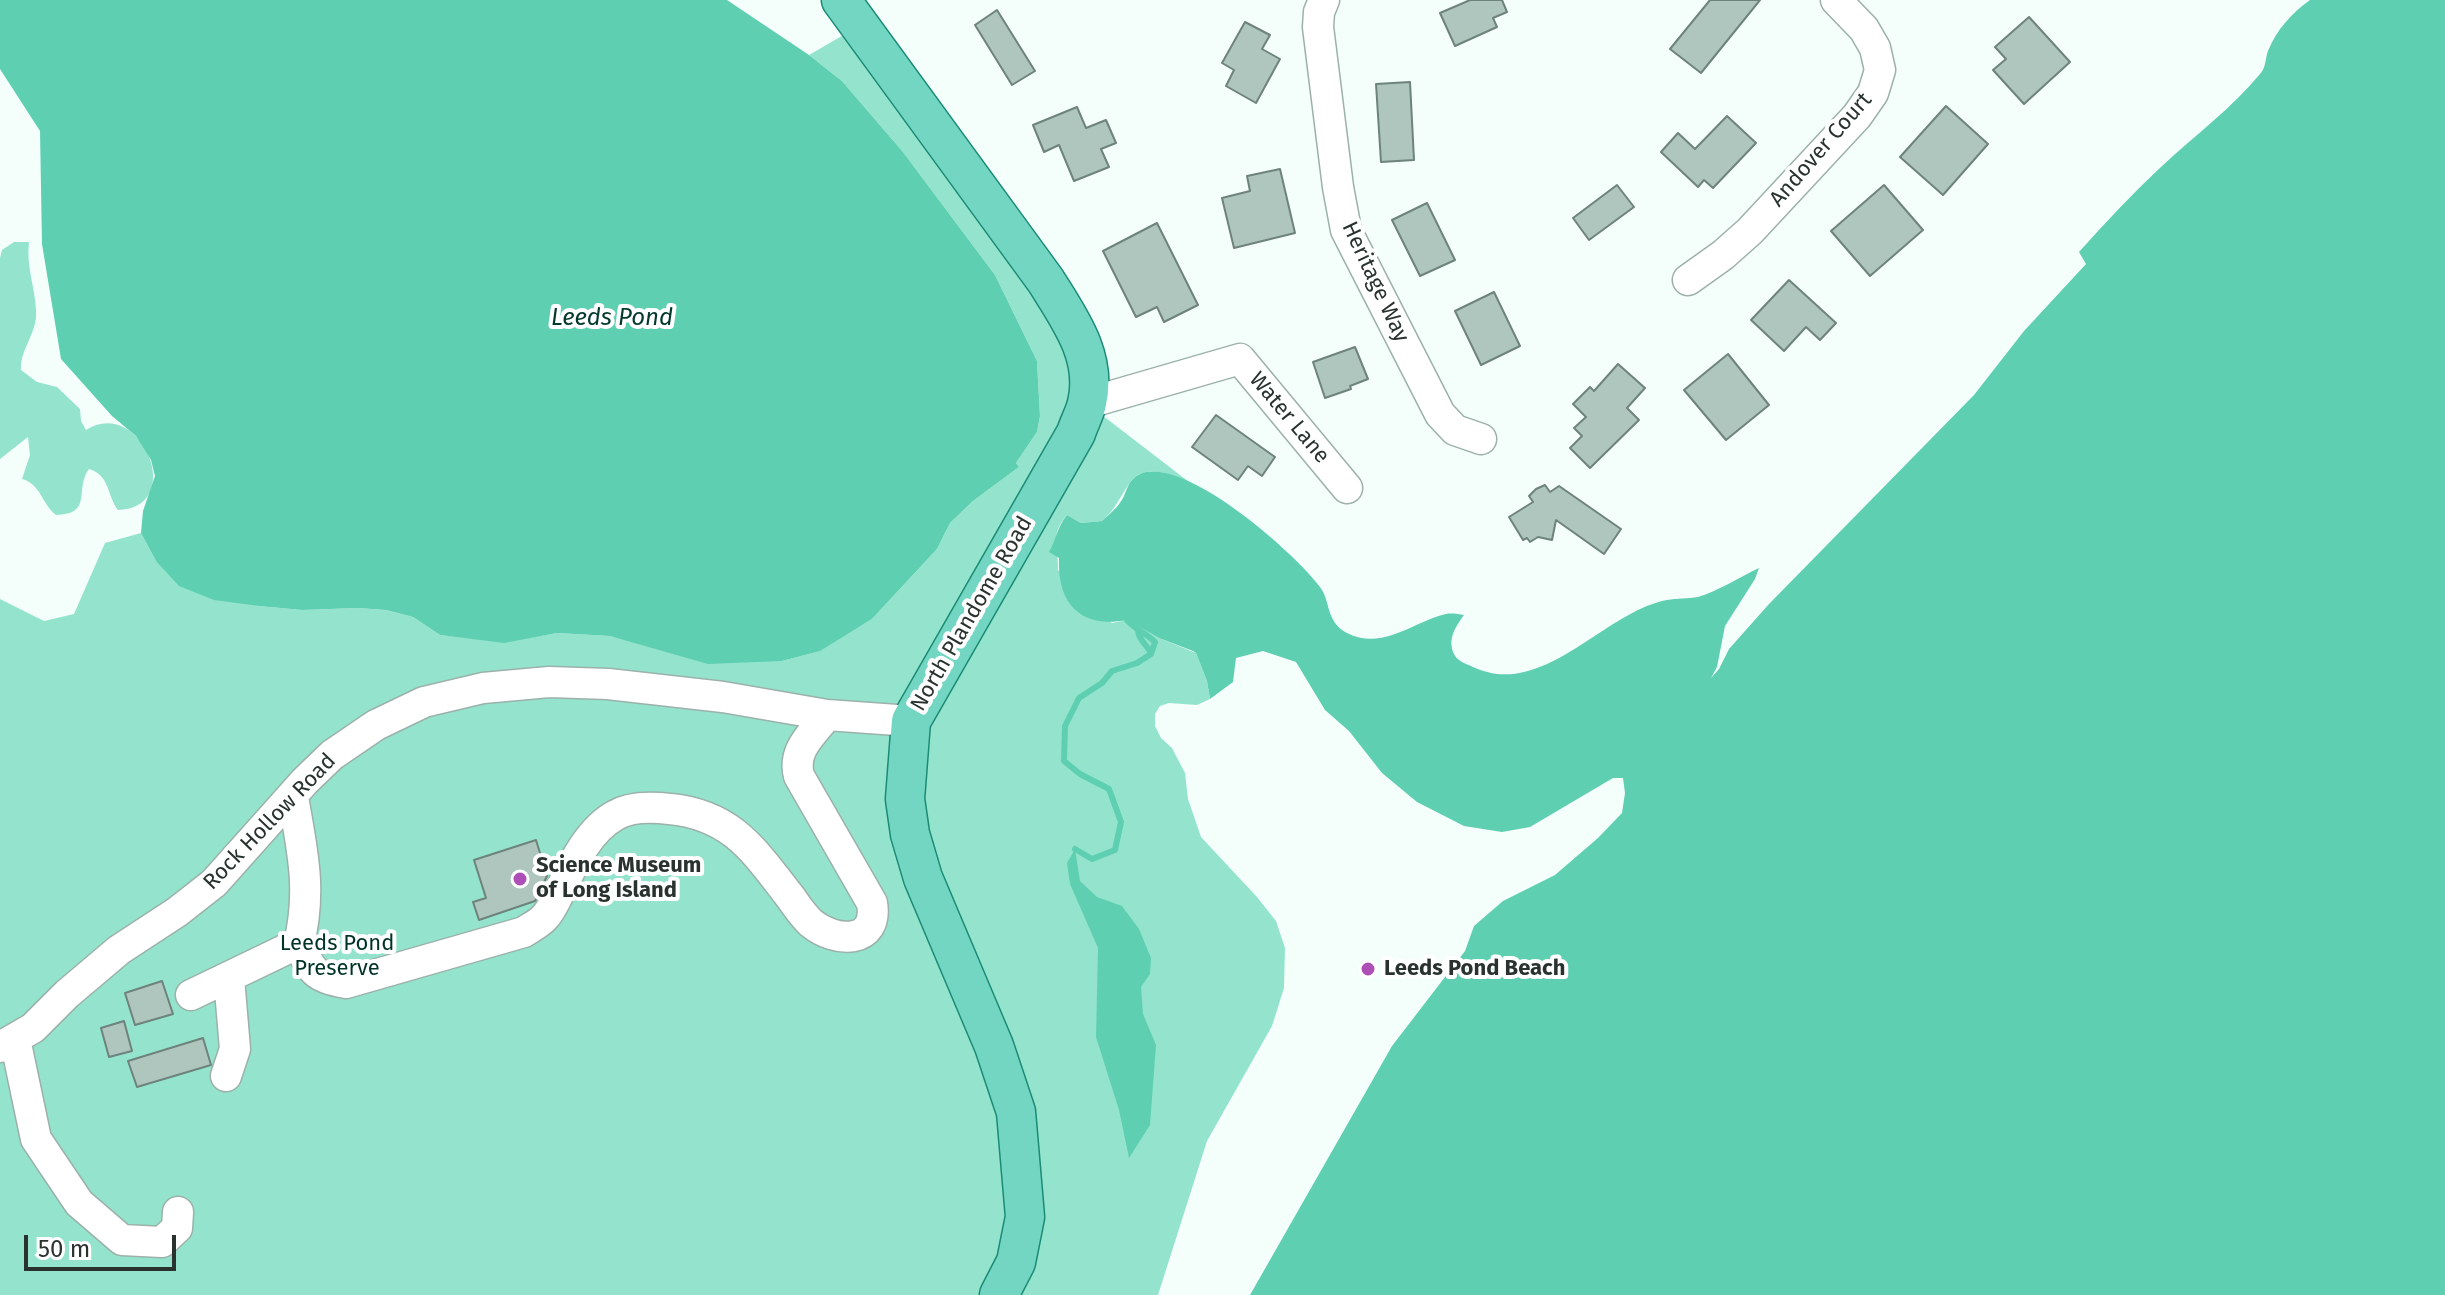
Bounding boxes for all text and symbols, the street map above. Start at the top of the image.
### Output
street label: Andover Court [1764,88,1878,212]
street label: Heritage Way [1336,217,1414,347]
water label: Leeds Pond [551,304,673,332]
street label: Water Lane [1243,367,1335,469]
street label: North Plandome Road [906,512,1038,716]
street label: Rock Hollow Road [198,748,342,896]
place label: Science Museum of Long Island [536,853,701,904]
marker: Science Museum of Long Island [511,870,529,888]
park label: Leeds Pond Preserve [280,931,394,982]
place label: Leeds Pond Beach [1384,956,1565,982]
marker: Leeds Pond Beach [1359,960,1377,978]
scale bar [28,1219,180,1269]
text: 50 m [38,1235,90,1263]

